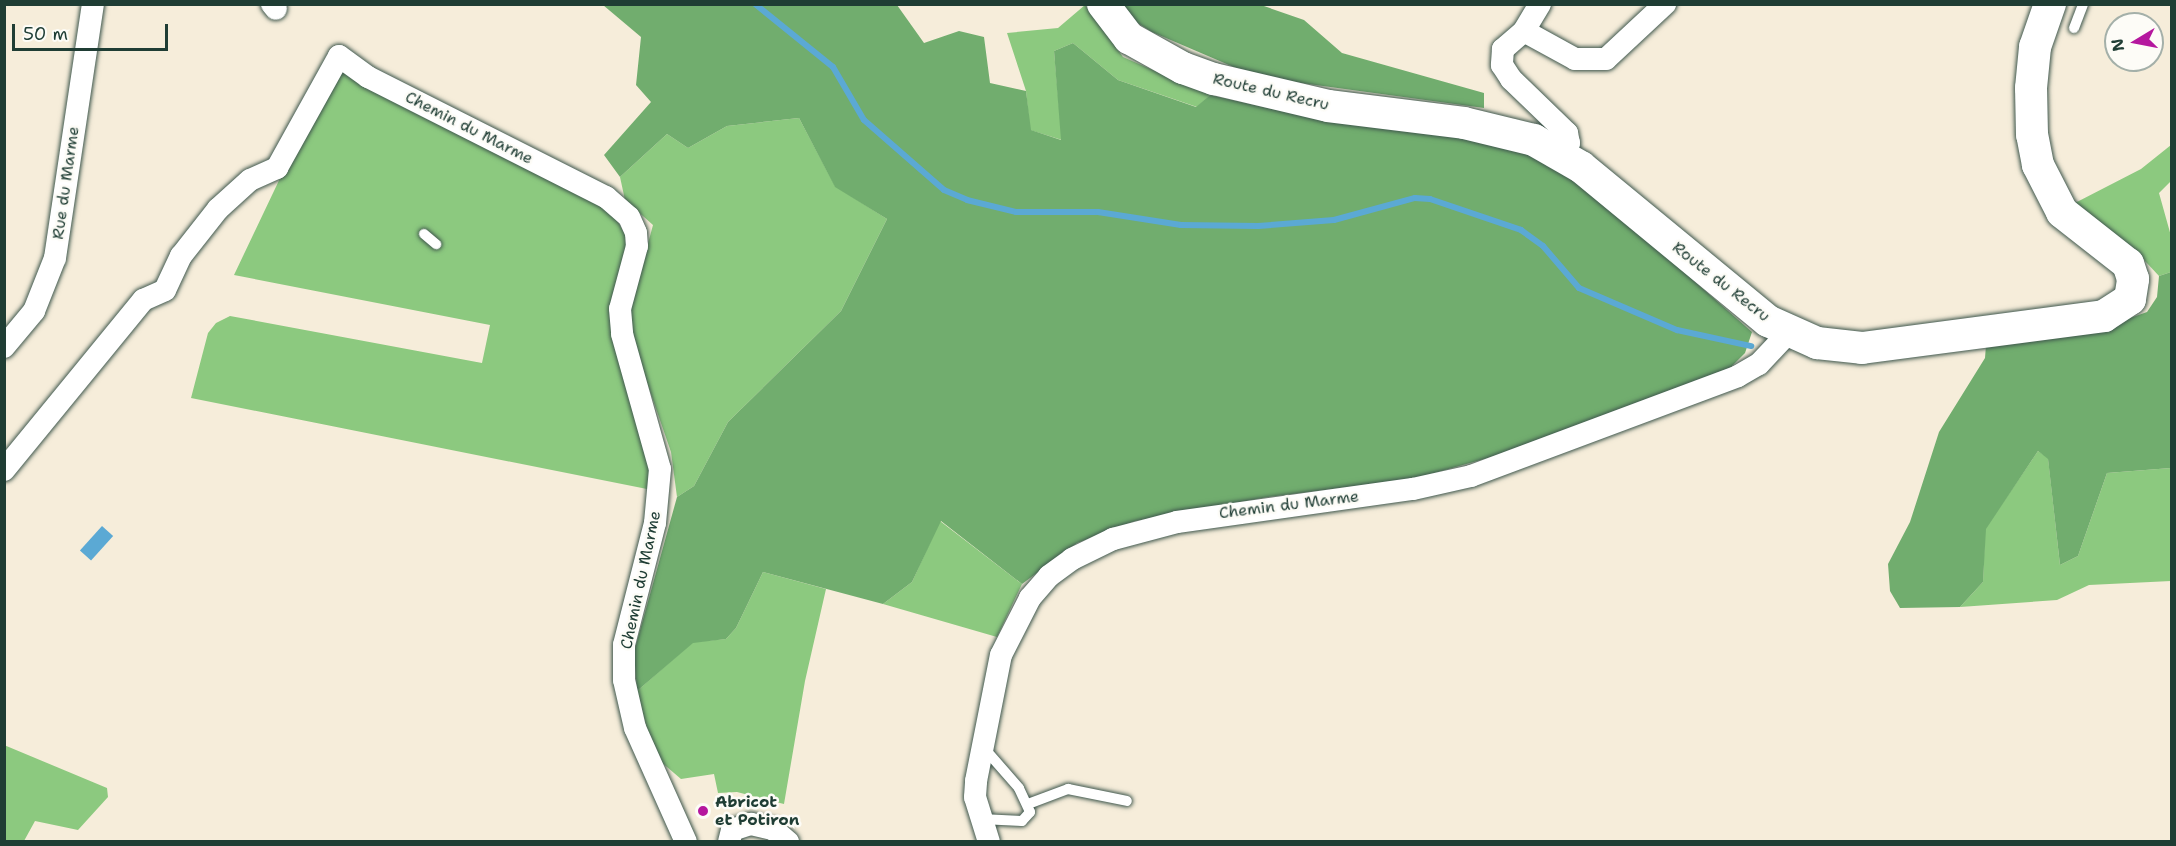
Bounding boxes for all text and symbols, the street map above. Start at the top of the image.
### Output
scale bar [15,12,171,50]
north arrow [2104,12,2164,72]
text: 50 m [23,22,68,46]
text: N [2106,37,2129,53]
street label: Route du Recru [1211,69,1331,115]
street label: Chemin du Marme [402,87,536,169]
street label: Rue du Marme [49,125,83,241]
street label: Route du Recru [1668,238,1774,326]
street label: Chemin du Marme [1218,487,1360,523]
street label: Chemin du Marme [617,509,665,651]
place label: Abricot et Potiron [715,792,799,830]
marker: Abricot et Potiron [696,804,710,818]

